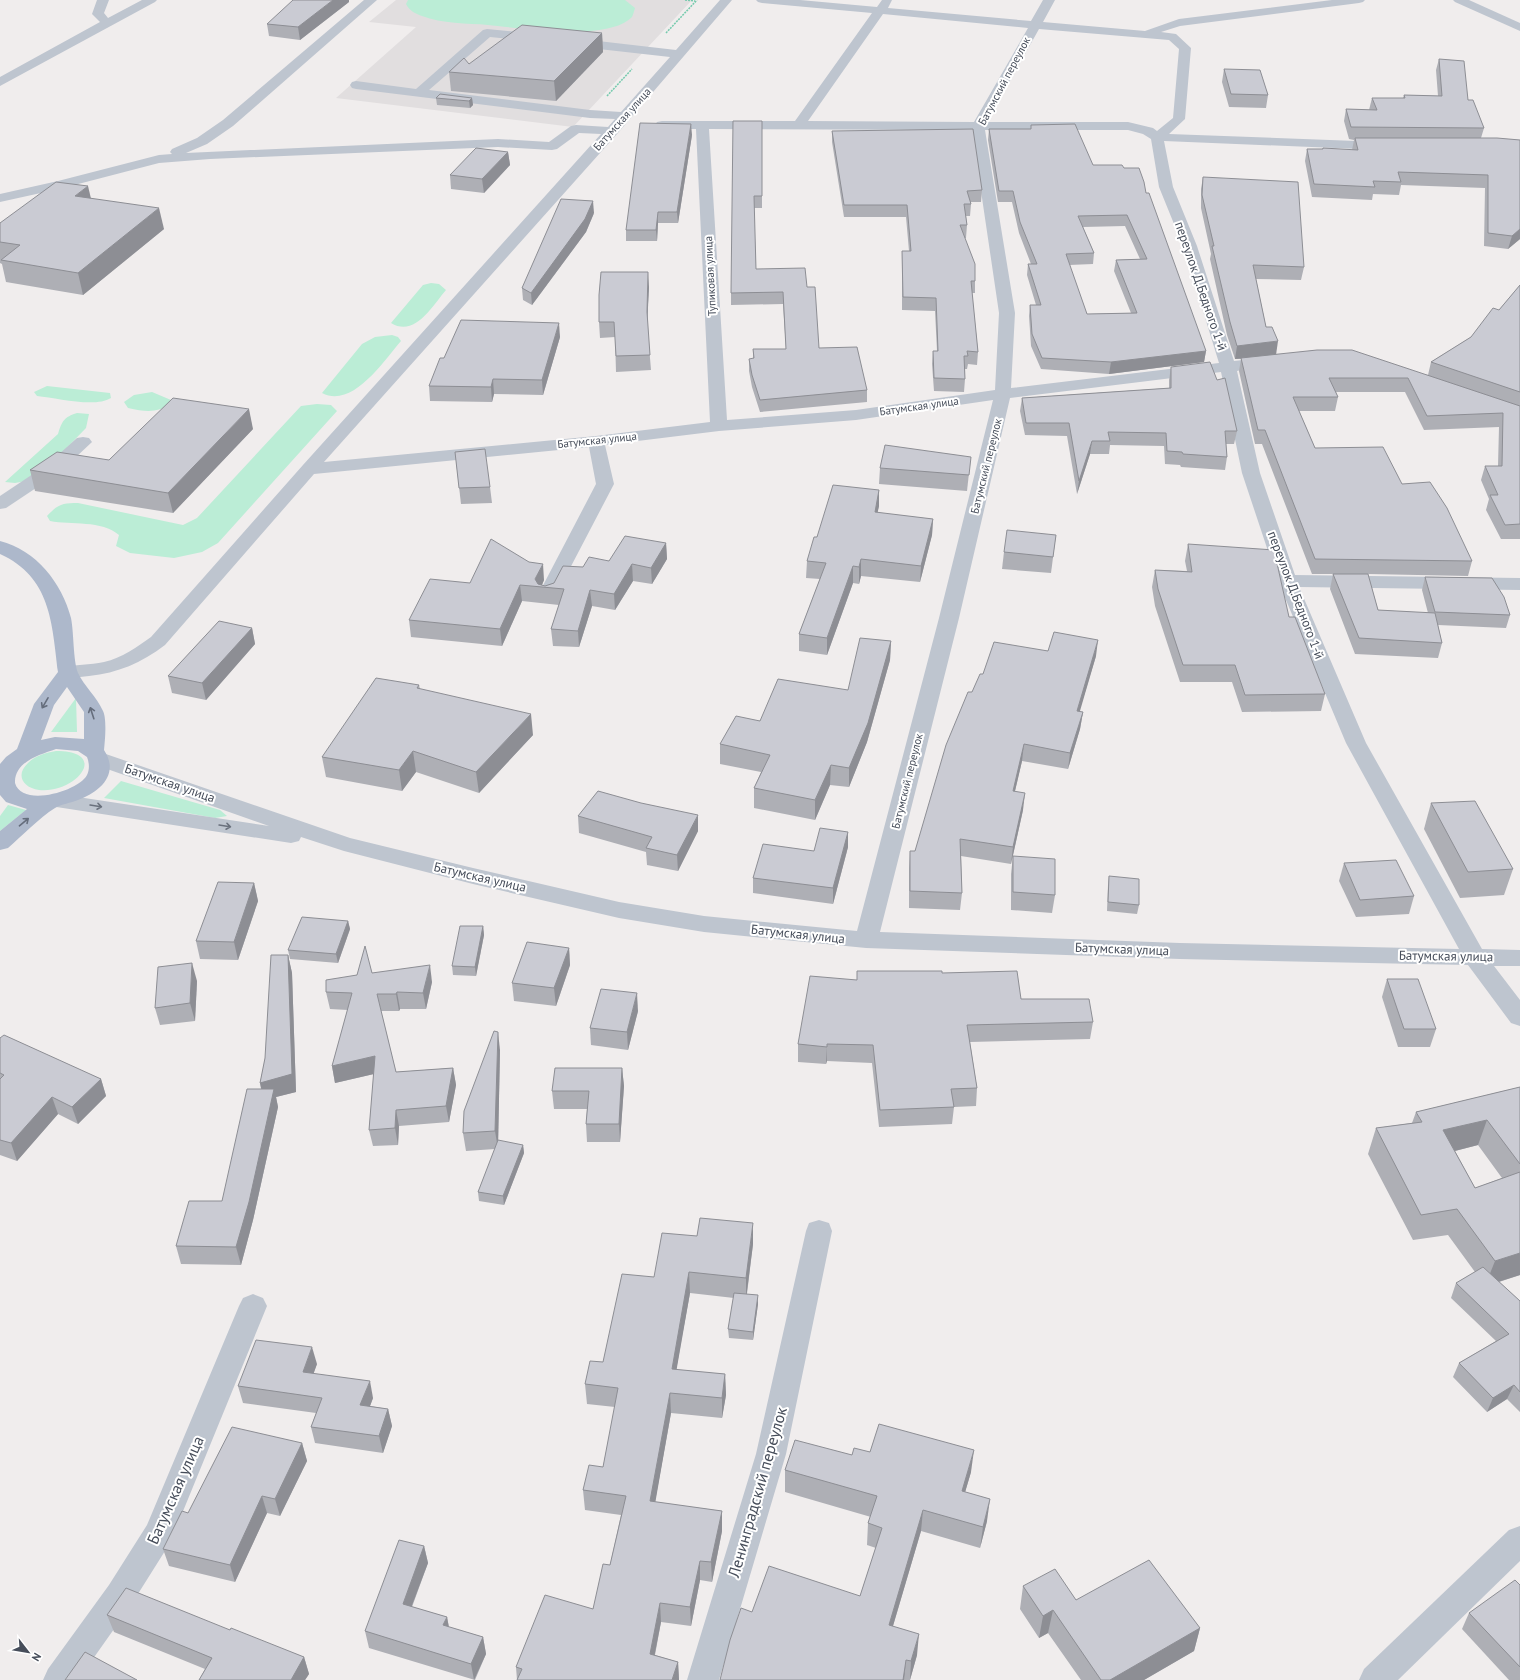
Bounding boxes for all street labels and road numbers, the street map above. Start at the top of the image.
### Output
street label: Батумский переулок [975,34,1033,127]
street label: Батумская улица [590,85,654,153]
street label: переулок Д.Бедного 1-й [1171,219,1231,353]
street label: Тупиковая улица [701,236,719,316]
street label: Батумская улица [878,394,960,418]
street label: Батумский переулок [967,416,1005,515]
street label: Батумская улица [557,429,637,451]
street label: переулок Д.Бедного 1-й [1264,529,1328,661]
street label: Батумский переулок [888,731,926,830]
street label: Батумская улица [123,760,217,806]
street label: Батумская улица [432,858,528,896]
street label: Батумская улица [750,921,846,947]
street label: Батумская улица [1074,939,1170,959]
street label: Батумская улица [1399,947,1493,965]
street label: Ленинградский переулок [723,1404,791,1581]
street label: Батумская улица [142,1433,208,1547]

